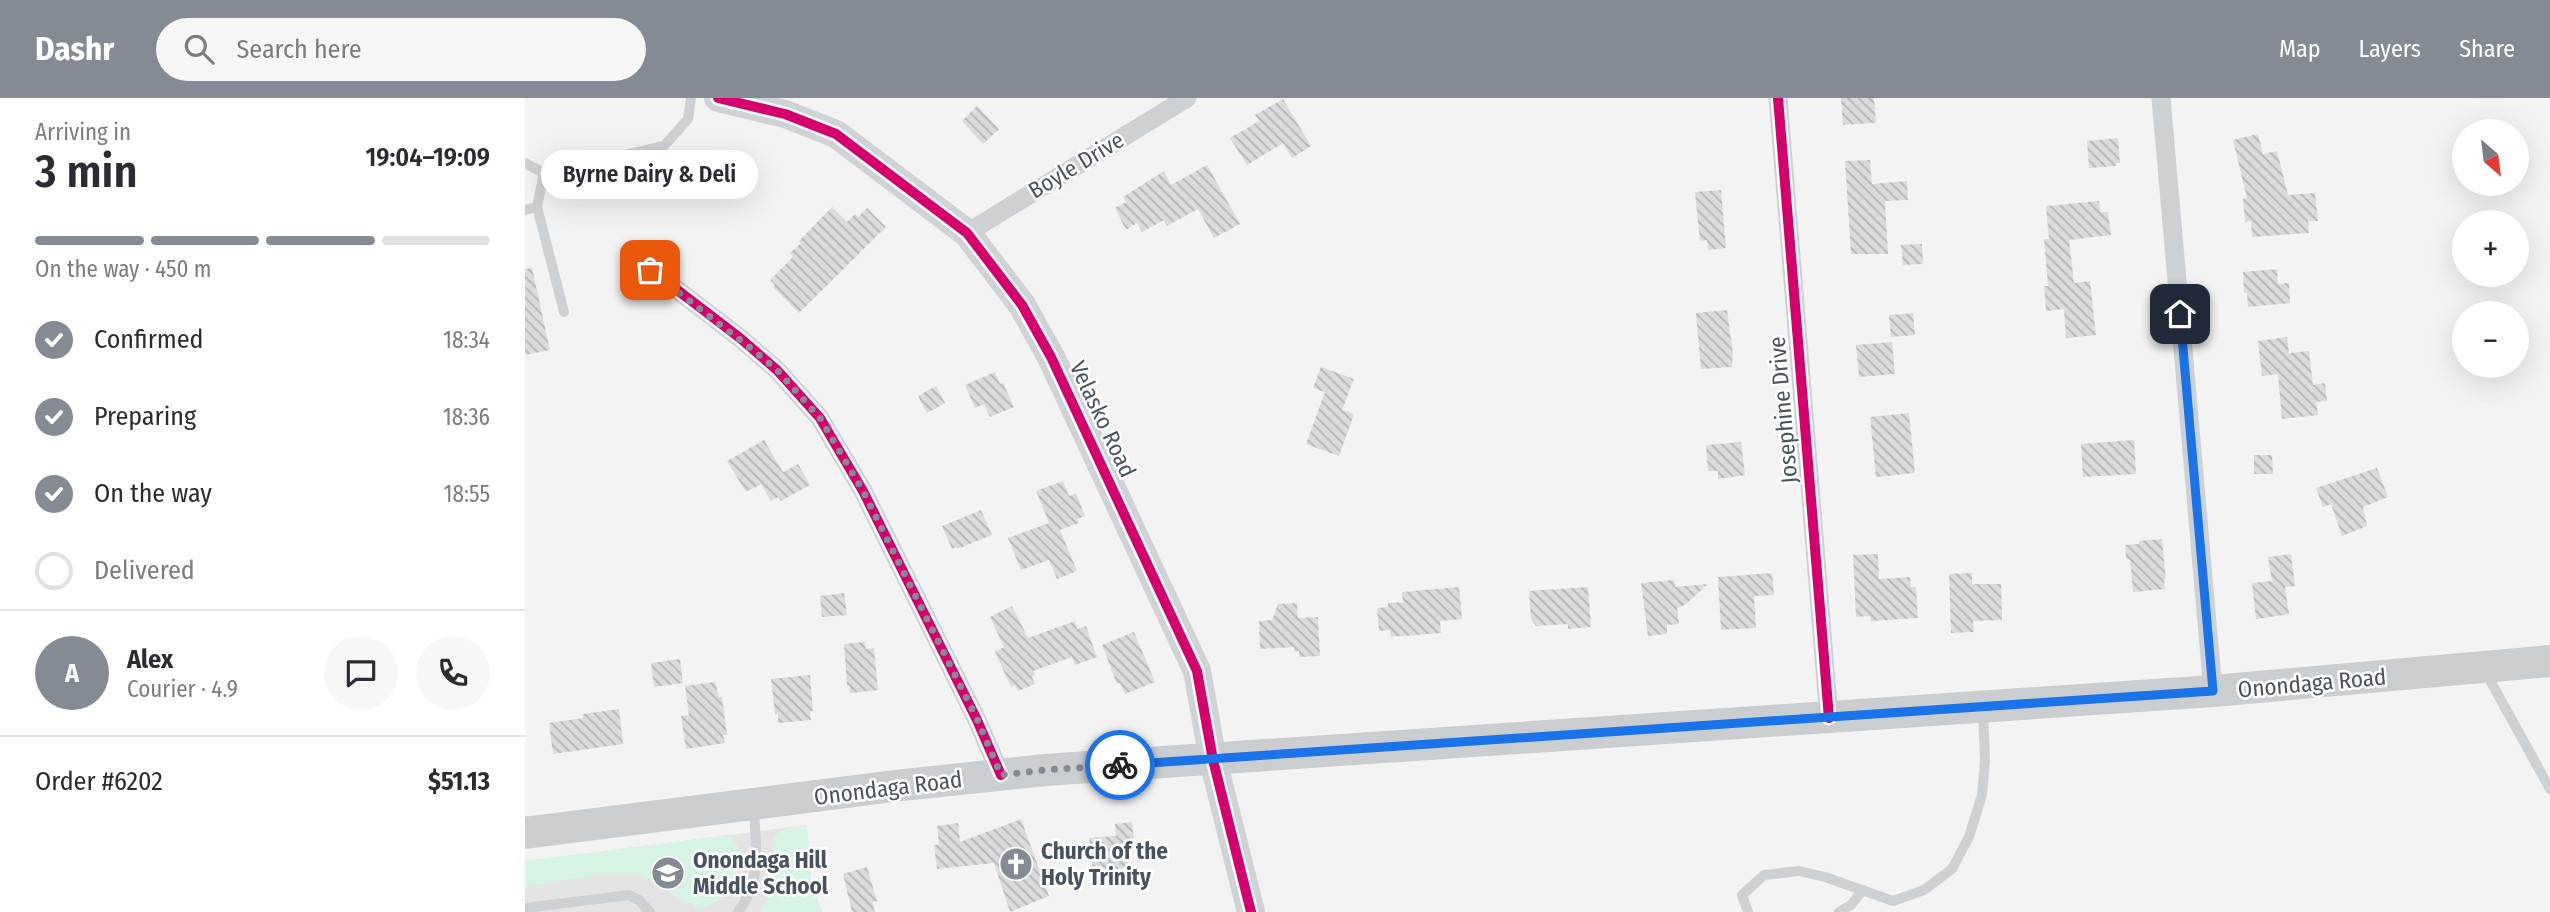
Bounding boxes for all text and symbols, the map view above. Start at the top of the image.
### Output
search box [156,18,646,81]
text: Dashr [35,29,114,69]
icon: search [180,30,218,68]
text: Search here [236,34,362,65]
text: Map [2279,35,2321,63]
text: Layers [2359,35,2421,63]
text: Share [2459,35,2515,63]
text: Arriving in [35,118,131,146]
north arrow [2452,119,2529,196]
map controls [2452,119,2529,378]
street label: Boyle Drive [1023,126,1129,204]
text: 19:04–19:09 [365,142,490,173]
text: 3 min [35,144,138,199]
callout: Byrne Dairy & Deli [542,151,759,200]
text: Byrne Dairy & Deli [563,160,736,188]
button: + [2452,210,2529,287]
pin [620,240,680,300]
icon: bag [631,251,669,289]
text: On the way · 450 m [35,255,212,283]
pin [2150,284,2210,344]
icon: home [2161,295,2199,333]
button: − [2452,301,2529,378]
icon: check [35,321,73,359]
text: Confirmed [94,324,204,355]
text: 18:34 [443,326,490,354]
street label: Josephine Drive [1763,335,1803,485]
street label: Velasko Road [1064,356,1142,482]
icon: check [35,398,73,436]
text: Preparing [94,401,196,432]
text: 18:36 [443,403,490,431]
icon: check [35,475,73,513]
text: On the way [94,478,212,509]
text: 18:55 [444,480,490,508]
text: Delivered [94,555,195,586]
button: chat [324,636,398,710]
button: phone [416,636,490,710]
text: Alex [127,644,173,675]
text: A [65,658,79,689]
street label: Onondaga Road [2237,663,2387,703]
text: Courier · 4.9 [127,675,238,703]
courier [1085,730,1155,800]
icon: bike [1101,746,1139,784]
street label: Onondaga Road [812,765,964,811]
text: Order #6202 [35,766,163,797]
text: $51.13 [428,766,490,797]
place label: Church of the Holy Trinity [1041,837,1168,891]
church icon: Church of the Holy Trinity [997,845,1035,883]
place label: Onondaga Hill Middle School [693,846,829,900]
school or university icon: Onondaga Hill Middle School [649,854,687,892]

